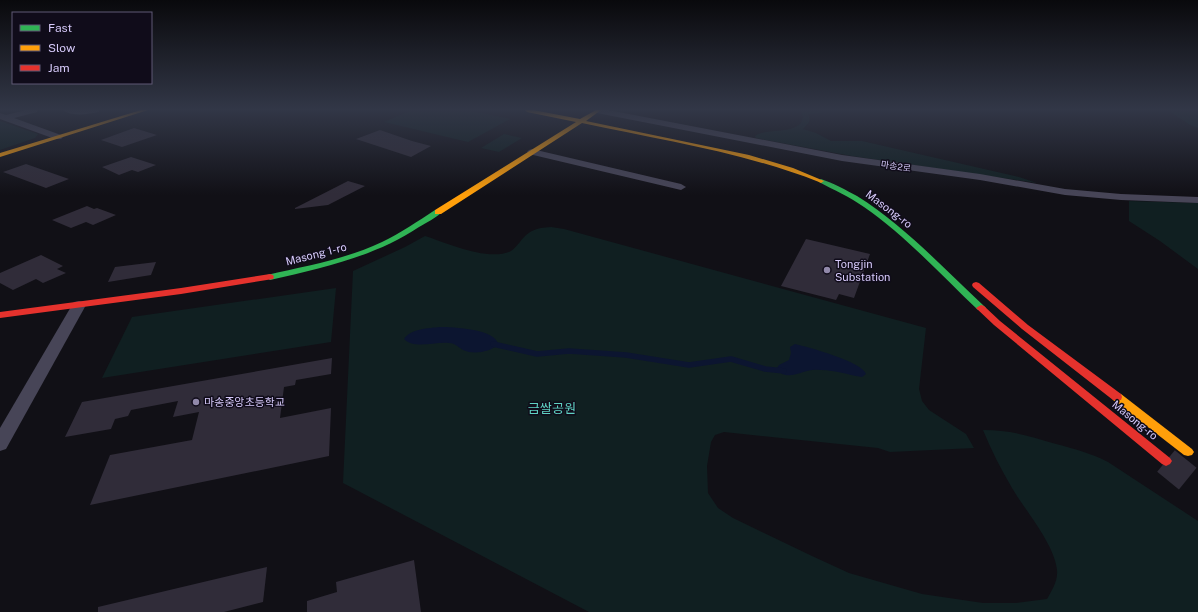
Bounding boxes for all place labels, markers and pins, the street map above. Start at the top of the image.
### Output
place label: Tongjin Substation [835,258,890,283]
marker: Tongjin Substation [822,265,832,275]
place label: 마송중앙초등학교 [204,396,285,408]
marker: 마송중앙초등학교 [191,397,201,407]

